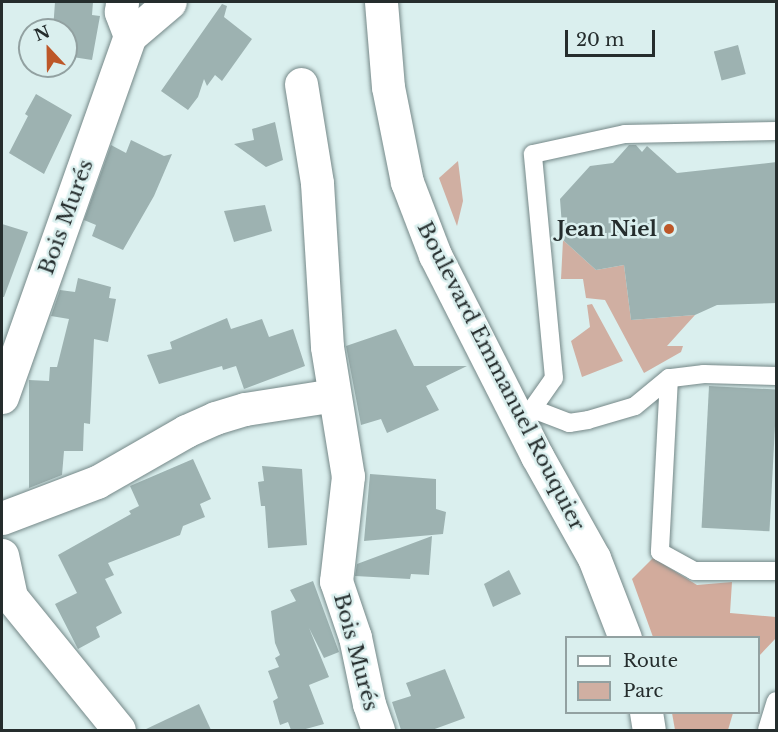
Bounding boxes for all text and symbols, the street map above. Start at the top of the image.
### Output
north arrow [18,18,78,78]
scale bar [568,18,658,56]
text: N [31,21,53,45]
text: 20 m [576,29,624,51]
street label: Bois Murés [34,156,98,278]
place label: Jean Niel [557,216,657,242]
street label: Boulevard Emmanuel Rouquier [412,217,590,535]
marker: Jean Niel [662,222,676,236]
street label: Bois Murés [328,591,384,713]
legend [565,636,760,714]
text: Route [623,650,678,672]
text: Parc [623,680,663,702]

